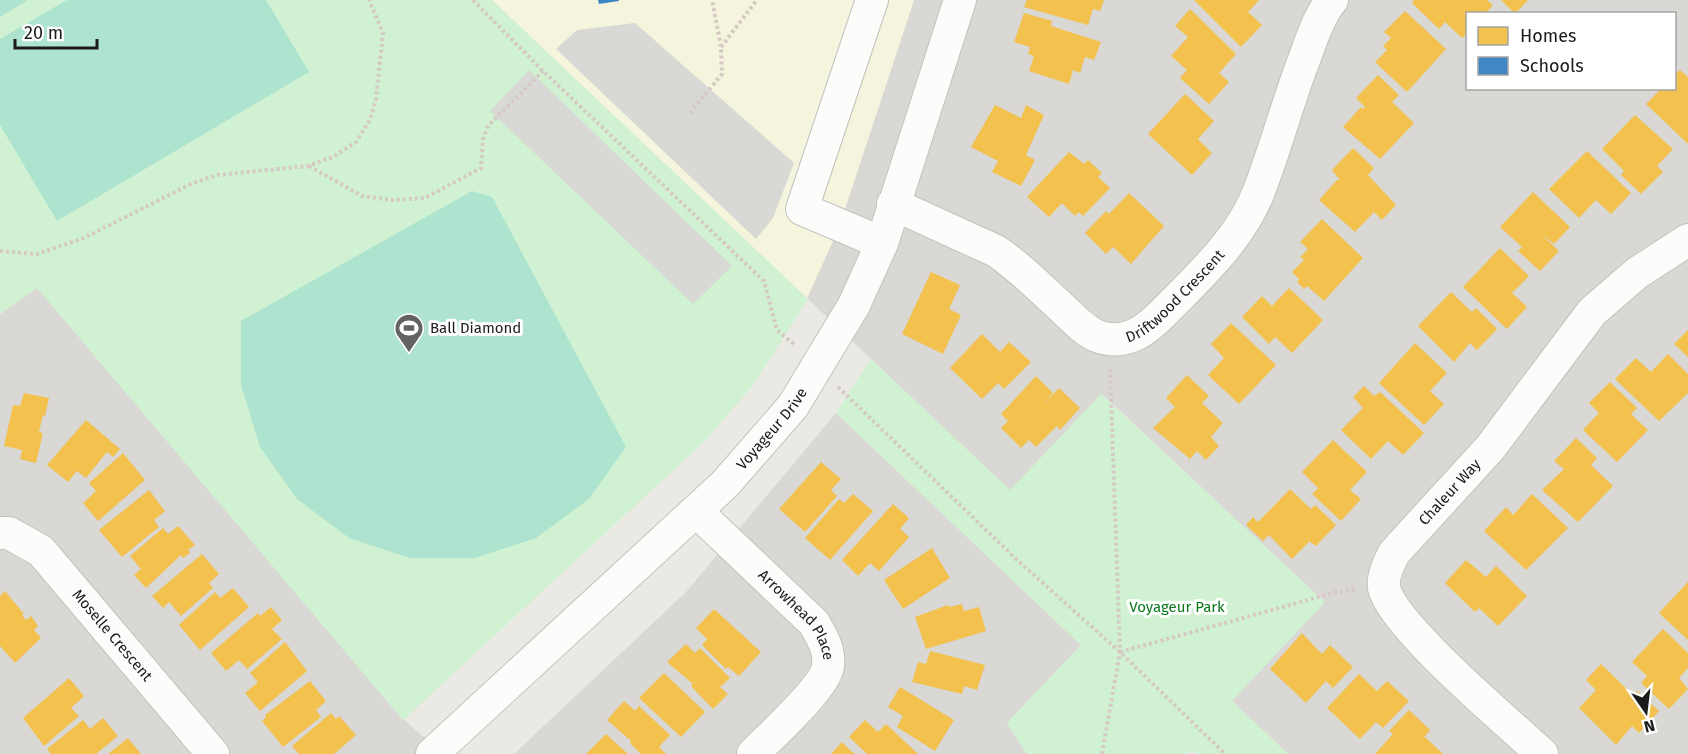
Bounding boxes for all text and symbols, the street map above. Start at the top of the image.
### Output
scale bar [15,12,98,50]
legend [1466,12,1676,90]
text: 20 m [24,22,63,44]
text: Homes [1520,25,1576,47]
text: Schools [1520,55,1584,77]
street label: Driftwood Crescent [1123,246,1229,347]
sports icon: Ball Diamond [393,312,425,354]
place label: Ball Diamond [430,319,521,337]
street label: Voyageur Drive [733,384,811,473]
street label: Chaleur Way [1415,455,1485,529]
street label: Arrowhead Place [755,566,837,661]
street label: Moselle Crescent [68,586,157,685]
park label: Voyageur Park [1129,598,1225,616]
north arrow [1616,682,1676,742]
text: N [1642,716,1657,737]

